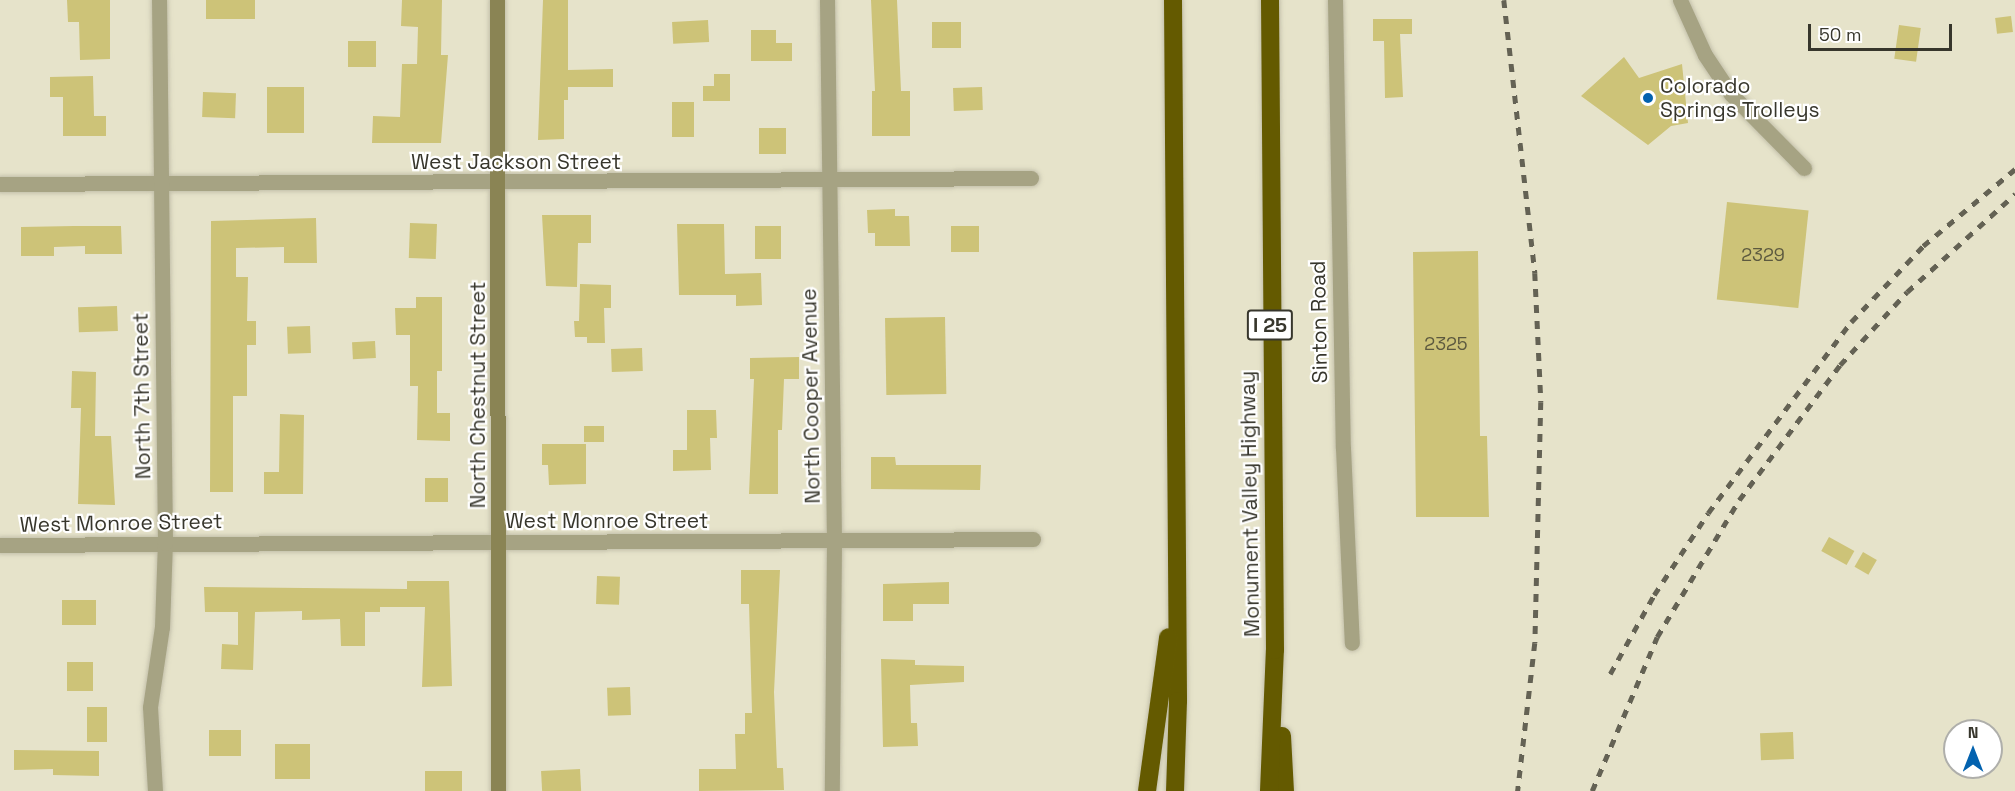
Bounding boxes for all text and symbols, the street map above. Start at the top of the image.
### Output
scale bar [1811,12,1955,50]
text: 50 m [1819,23,1861,46]
place label: Colorado Springs Trolleys [1660,73,1820,123]
marker: Colorado Springs Trolleys [1641,91,1655,105]
street label: West Jackson Street [411,149,621,175]
house number: 2329 [1741,244,1785,266]
street label: Sinton Road [1305,260,1333,384]
street label: North Chestnut Street [465,282,491,508]
street label: North Cooper Avenue [797,288,825,504]
road number: I 25 [1246,308,1294,342]
street label: North 7th Street [128,312,156,480]
house number: 2325 [1424,333,1468,355]
street label: Monument Valley Highway [1235,371,1265,637]
street label: West Monroe Street [506,508,708,534]
street label: West Monroe Street [19,509,223,537]
north arrow [1943,719,2003,779]
text: N [1968,722,1978,743]

